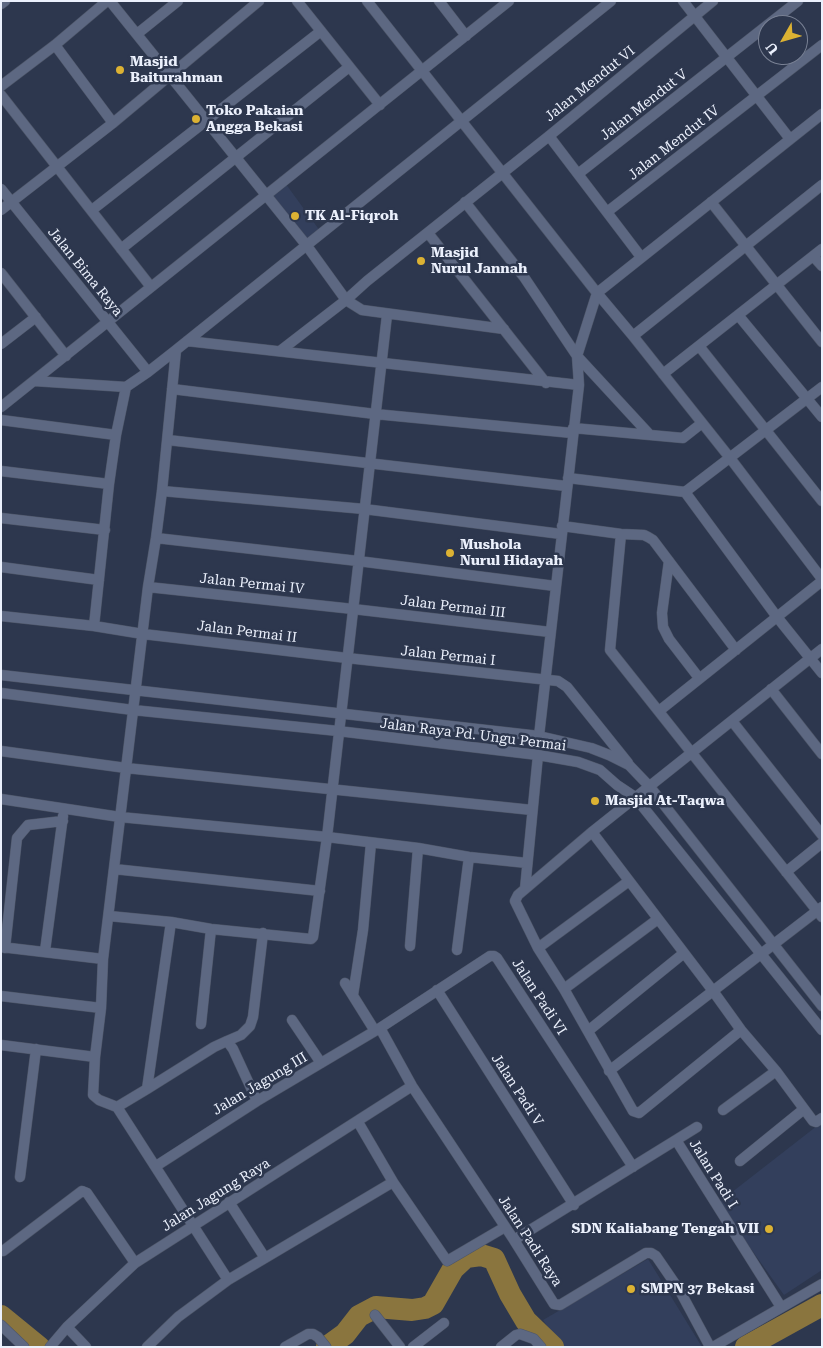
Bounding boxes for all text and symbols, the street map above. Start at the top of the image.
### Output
north arrow [758,15,808,65]
text: U [762,39,782,58]
street label: Jalan Mendut VI [542,43,638,125]
place label: Masjid Baiturahman [130,54,223,86]
marker: Masjid Baiturahman [114,64,126,76]
street label: Jalan Mendut V [597,66,691,144]
street label: Jalan Mendut IV [625,102,723,184]
place label: Toko Pakaian Angga Bekasi [206,103,303,136]
marker: Toko Pakaian Angga Bekasi [190,113,202,125]
place label: TK Al-Fiqroh [305,208,398,224]
marker: TK Al-Fiqroh [289,210,301,222]
street label: Jalan Bima Raya [44,224,126,320]
place label: Masjid Nurul Jannah [431,245,527,278]
marker: Masjid Nurul Jannah [415,255,427,267]
place label: Mushola Nurul Hidayah [460,537,563,570]
marker: Mushola Nurul Hidayah [444,547,456,559]
street label: Jalan Permai IV [199,570,305,598]
street label: Jalan Permai III [399,592,507,622]
street label: Jalan Permai II [196,618,298,646]
street label: Jalan Permai I [400,643,496,669]
street label: Jalan Raya Pd. Ungu Permai [379,715,567,755]
place label: Masjid At-Taqwa [605,793,724,809]
marker: Masjid At-Taqwa [589,795,601,807]
street label: Jalan Padi VI [508,956,570,1038]
street label: Jalan Jagung III [209,1049,311,1119]
street label: Jalan Padi V [487,1051,547,1129]
street label: Jalan Padi I [685,1137,741,1211]
street label: Jalan Jagung Raya [159,1155,273,1235]
street label: Jalan Padi Raya [494,1192,566,1290]
place label: SDN Kaliabang Tengah VII [571,1221,759,1237]
marker: SDN Kaliabang Tengah VII [763,1223,775,1235]
place label: SMPN 37 Bekasi [641,1281,755,1297]
marker: SMPN 37 Bekasi [625,1283,637,1295]

